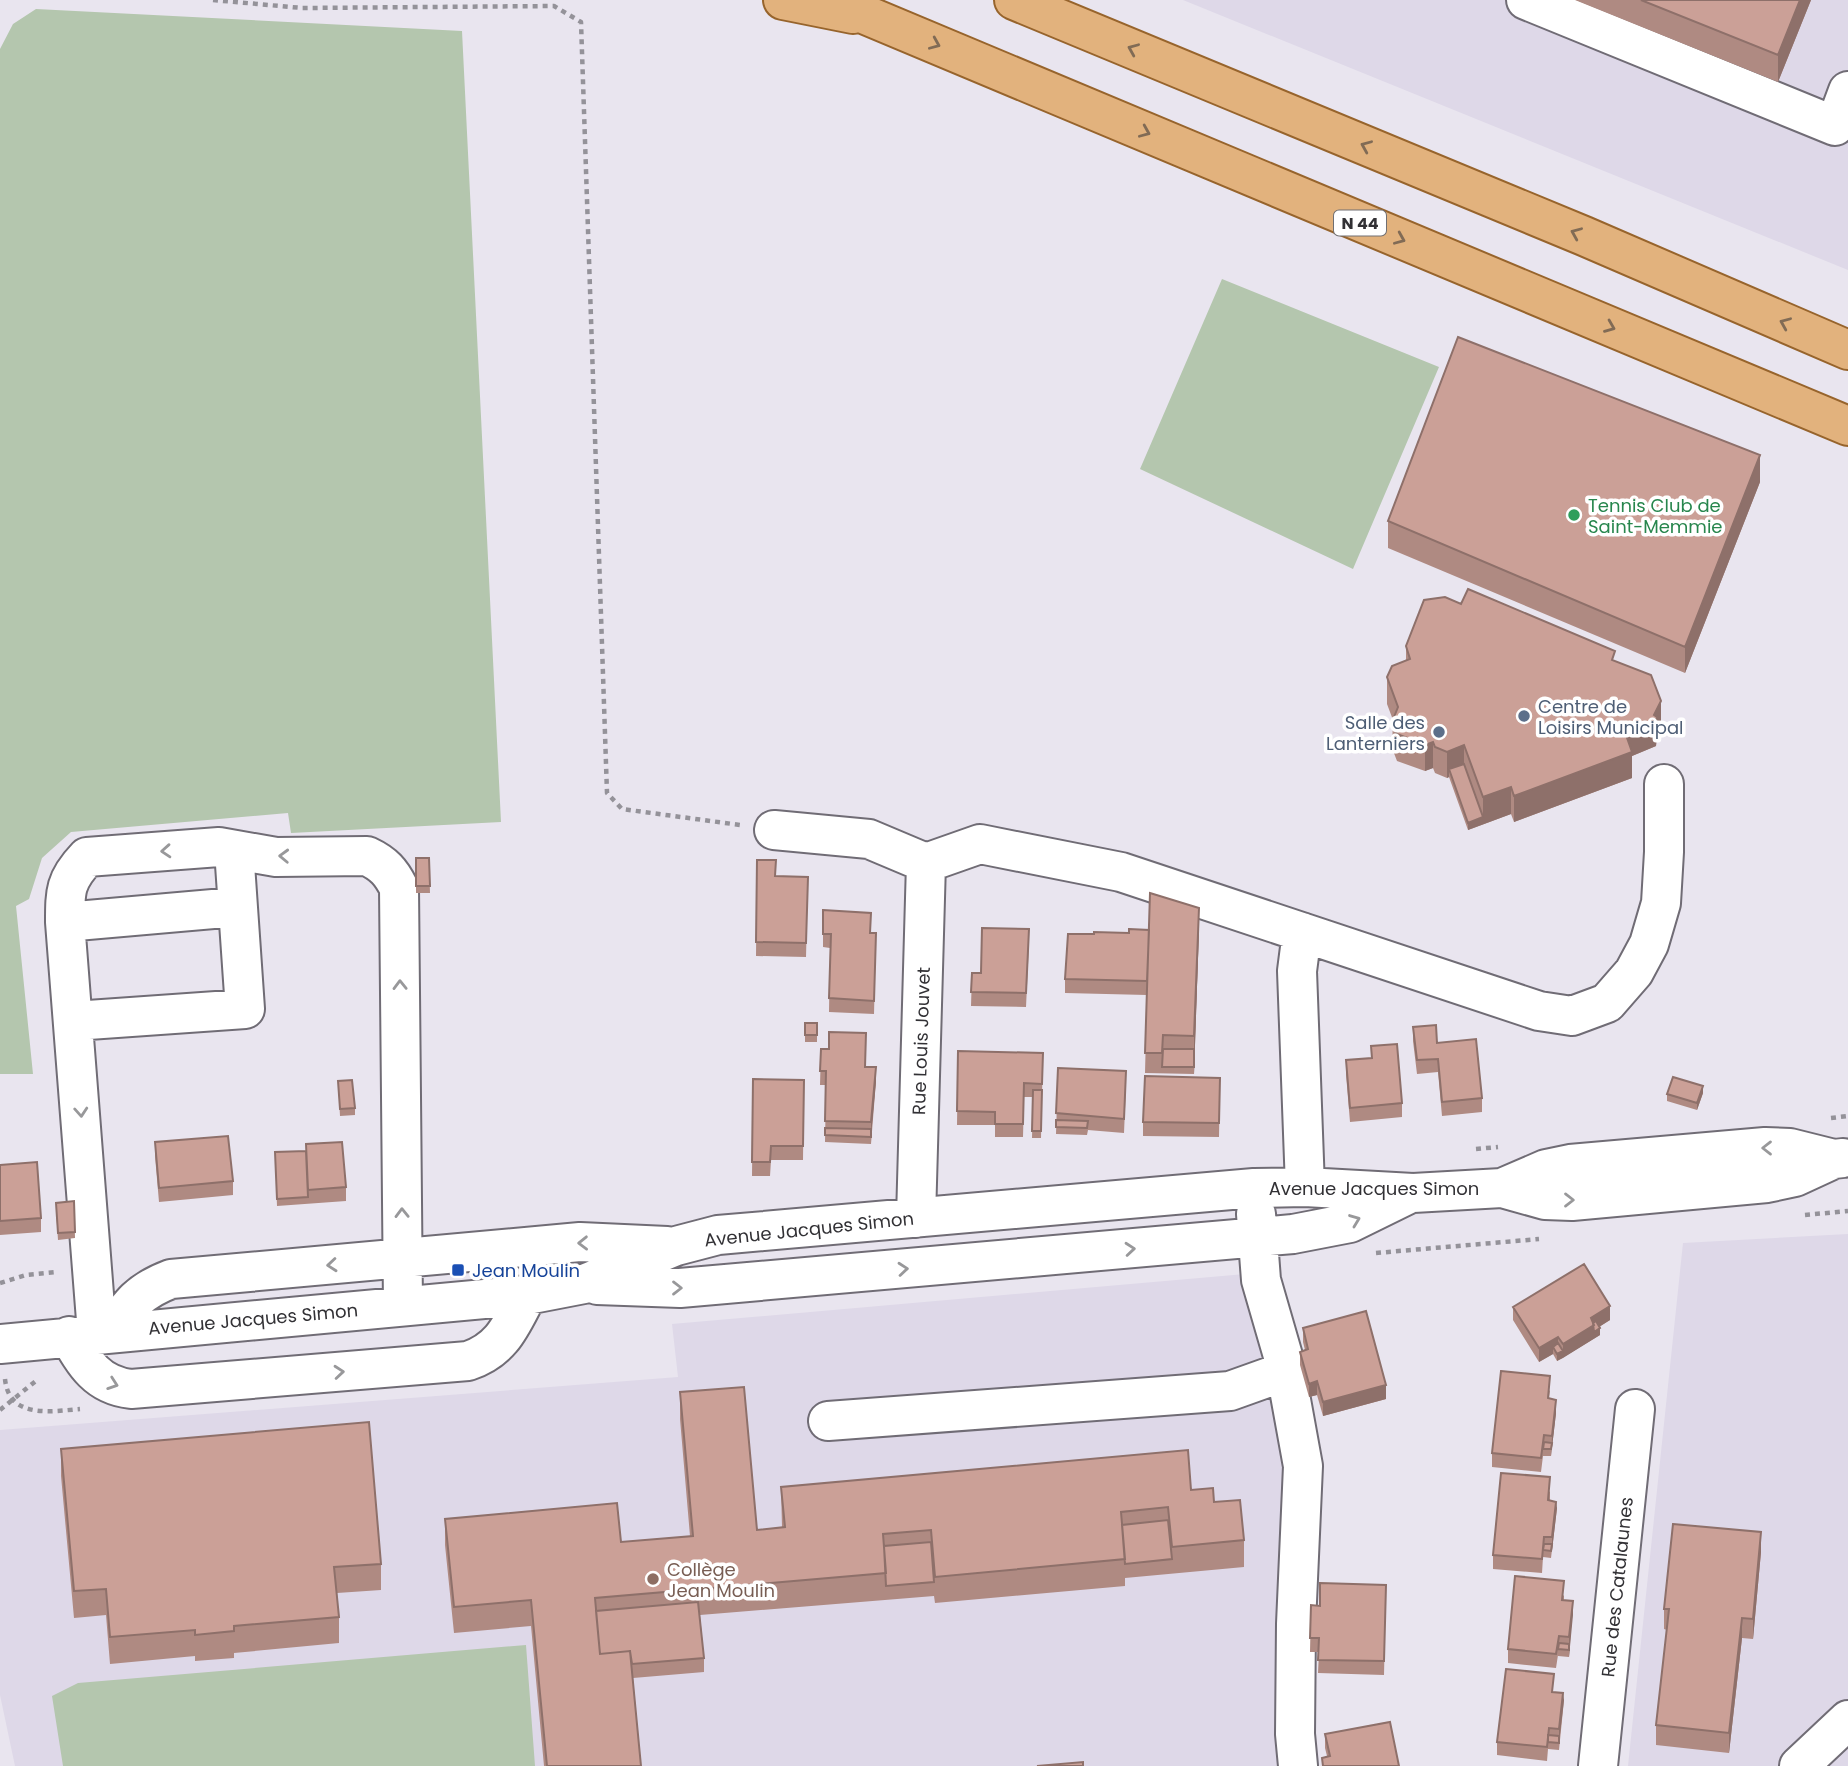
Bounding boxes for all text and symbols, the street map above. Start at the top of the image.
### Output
one-way arrow [928,36,941,50]
one-way arrow [1128,44,1140,58]
one-way arrow [1138,124,1150,138]
one-way arrow [1361,140,1373,154]
road number: N 44 [1334,210,1386,236]
one-way arrow [1571,228,1583,242]
one-way arrow [1393,231,1405,245]
one-way arrow [1780,317,1792,331]
one-way arrow [1603,319,1615,333]
place label: Tennis Club de Saint-Memmie [1588,493,1722,539]
marker: Tennis Club de Saint-Memmie [1566,507,1582,523]
place label: Centre de Loisirs Municipal [1538,694,1684,740]
marker: Centre de Loisirs Municipal [1516,708,1532,724]
place label: Salle des Lanterniers [1326,710,1425,756]
marker: Salle des Lanterniers [1431,724,1447,740]
one-way arrow [160,843,171,858]
one-way arrow [278,849,289,864]
street label: Rue Louis Jouvet [906,966,936,1116]
one-way arrow [392,980,408,990]
one-way arrow [73,1107,88,1118]
one-way arrow [1761,1140,1772,1156]
street label: Avenue Jacques Simon [1269,1176,1479,1201]
one-way arrow [1564,1192,1575,1208]
street label: Avenue Jacques Simon [703,1206,915,1252]
one-way arrow [394,1207,410,1218]
one-way arrow [1348,1215,1360,1229]
one-way arrow [578,1235,588,1251]
one-way arrow [1125,1242,1136,1257]
one-way arrow [327,1257,338,1272]
place label: Jean Moulin [472,1258,580,1283]
marker: Jean Moulin [450,1262,466,1278]
one-way arrow [898,1262,909,1277]
one-way arrow [671,1280,682,1295]
street label: Avenue Jacques Simon [147,1297,359,1341]
one-way arrow [334,1365,345,1380]
one-way arrow [107,1376,119,1390]
street label: Rue des Catalaunes [1595,1496,1639,1678]
place label: Collège Jean Moulin [667,1557,775,1603]
marker: Collège Jean Moulin [645,1571,661,1587]

